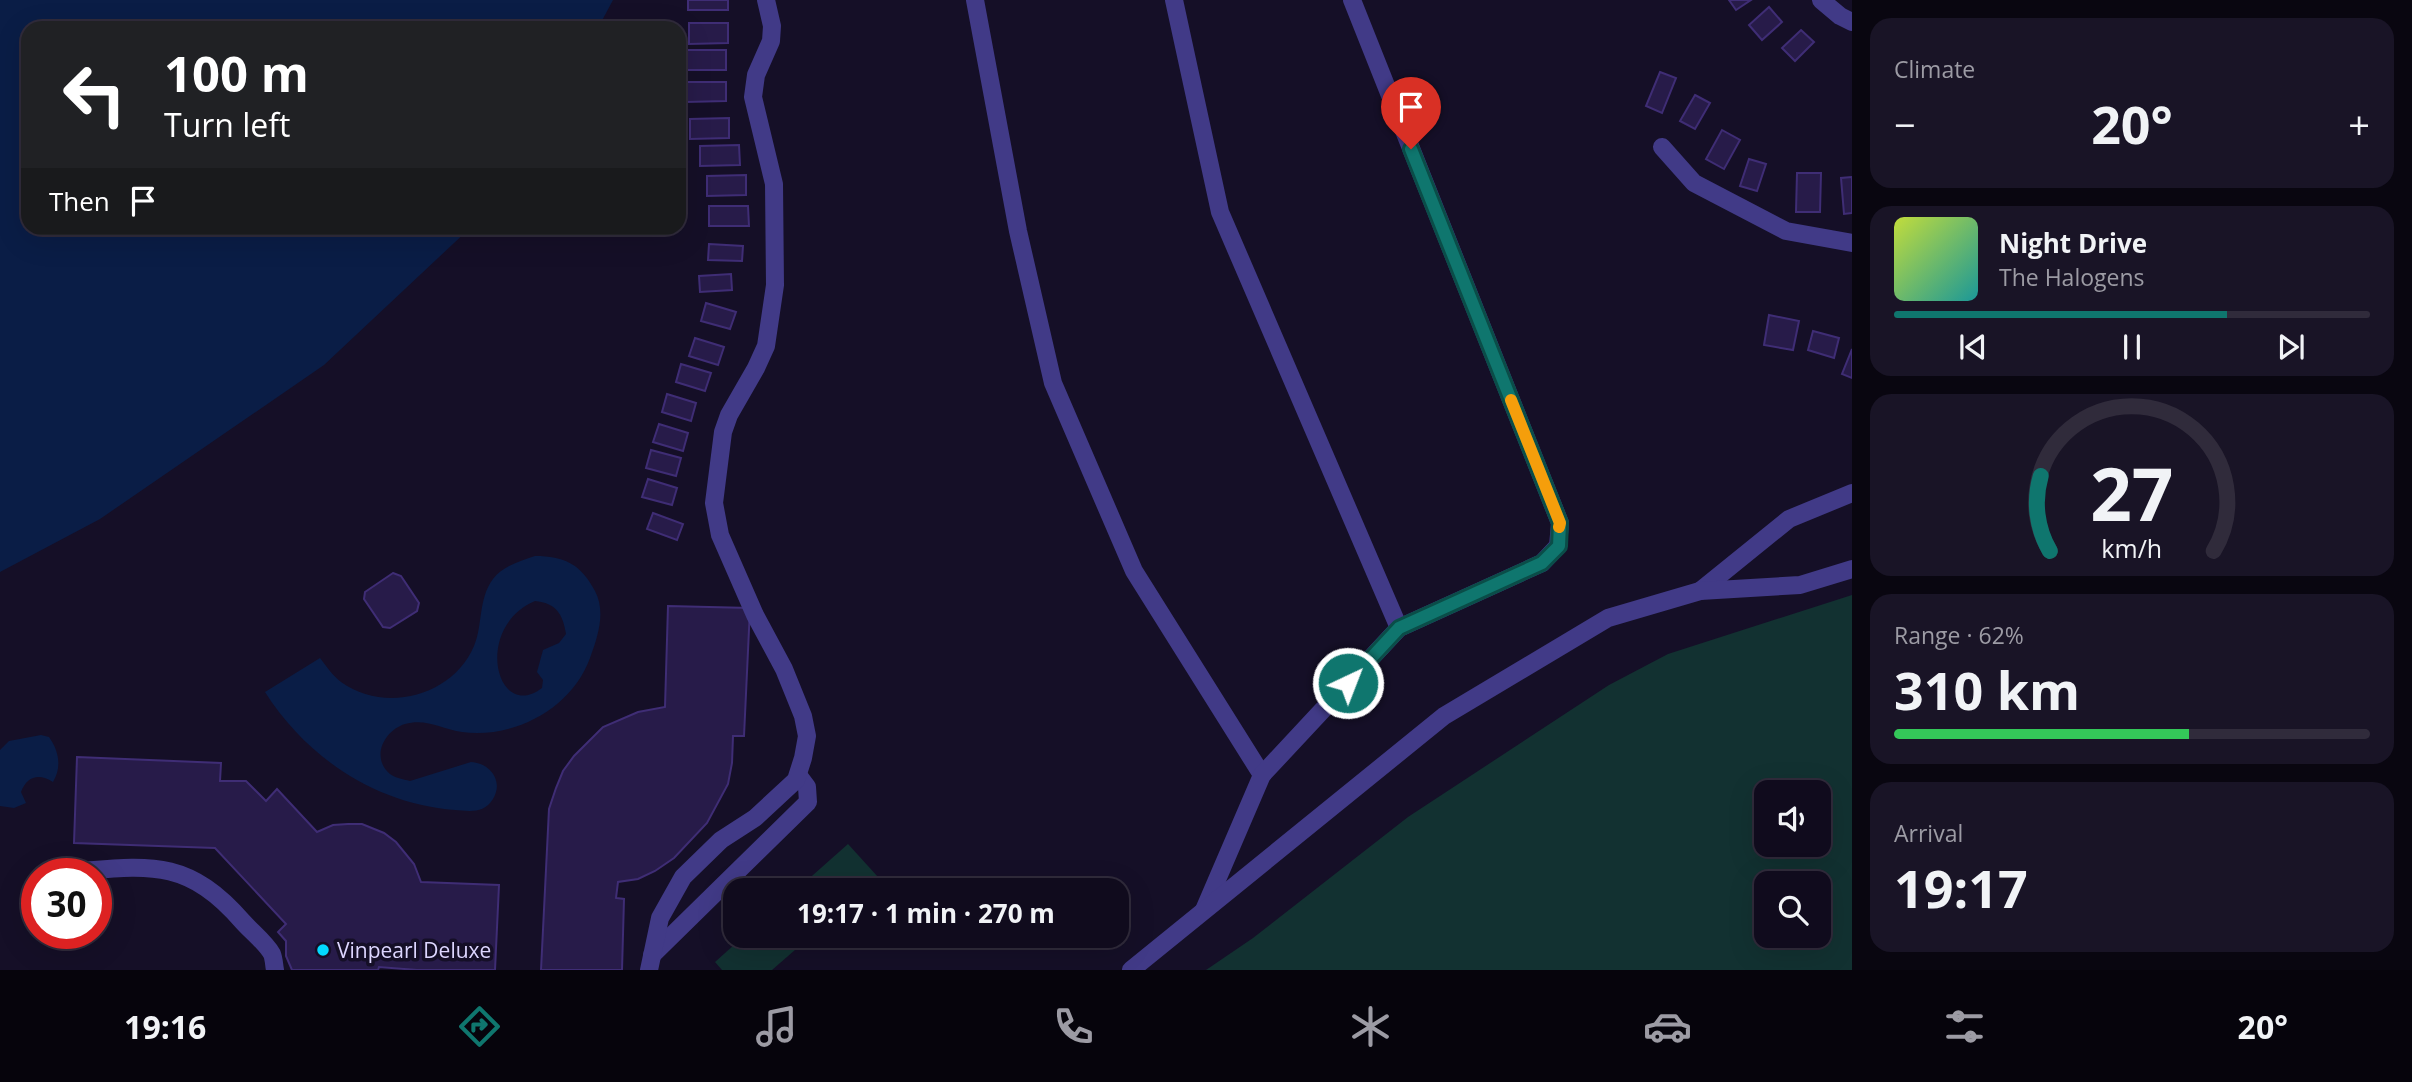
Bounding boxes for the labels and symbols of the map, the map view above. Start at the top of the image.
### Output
pin [1381,77,1441,149]
position arrow [1311,646,1385,720]
speed limit sign: 30 [21,858,112,949]
place label: Vinpearl Deluxe [337,936,491,964]
marker: Vinpearl Deluxe [315,942,331,958]

